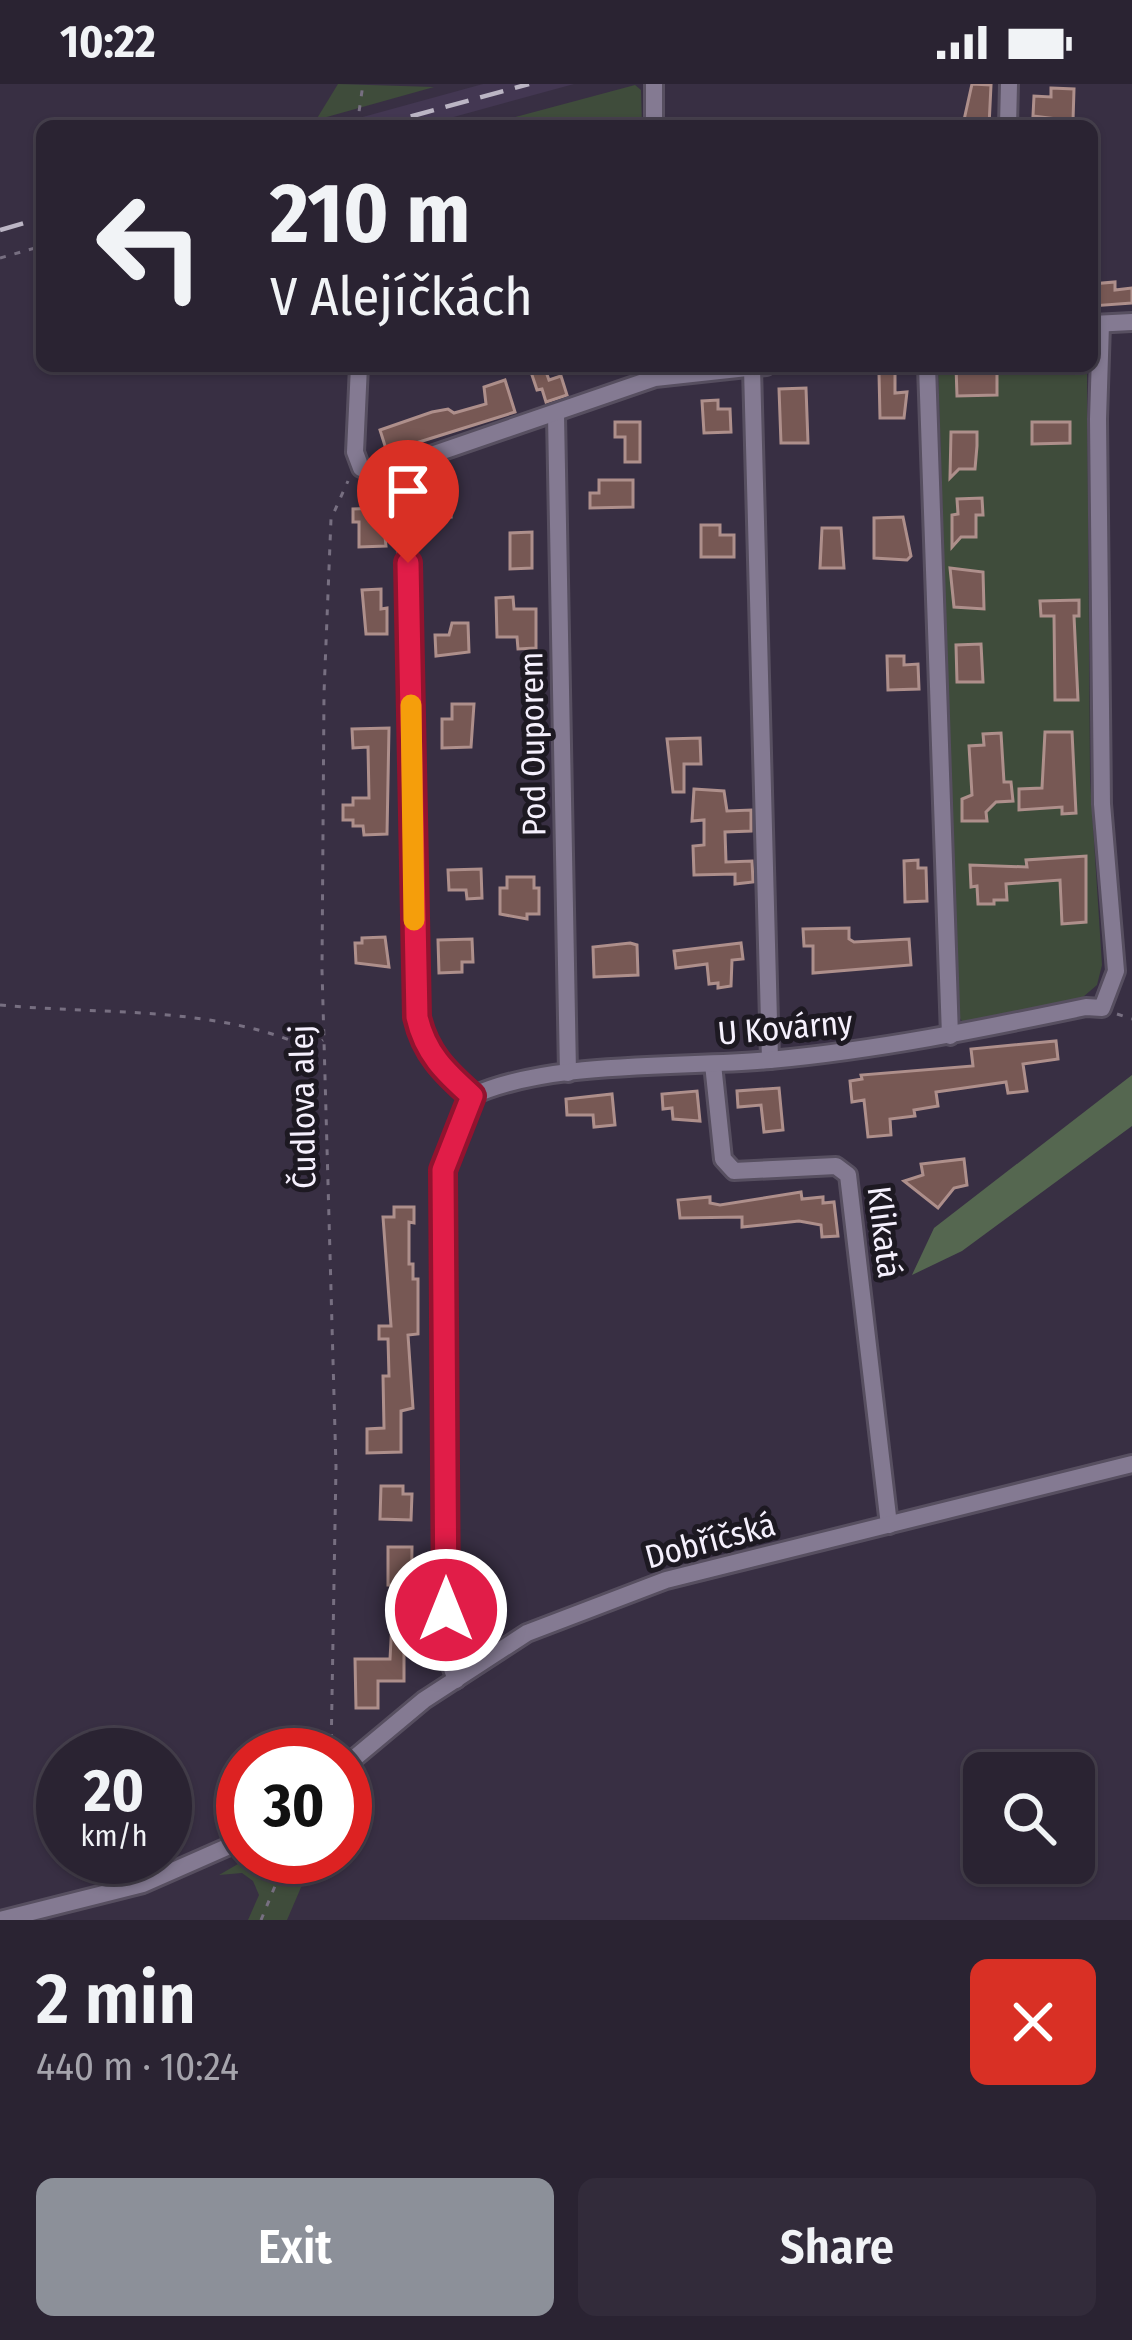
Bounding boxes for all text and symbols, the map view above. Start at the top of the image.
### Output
text: 10:22 [60,15,156,69]
text: 210 m [270,163,470,264]
icon: left [72,168,228,324]
text: V Alejíčkách [270,265,533,329]
pin [357,440,459,563]
icon: arrive [375,458,441,524]
street label: Pod Ouporem [511,652,555,836]
street label: U Kovárny [716,1002,854,1054]
street label: Čudlova alej [282,1025,324,1189]
street label: Klikatá [859,1184,909,1280]
street label: Dobříčská [641,1504,780,1578]
position arrow [383,1547,509,1673]
speed limit sign: 30 [216,1728,372,1884]
map controls [963,1752,1095,1884]
button: search [963,1752,1095,1884]
text: 20 [84,1755,144,1827]
text: km/h [81,1818,147,1854]
text: 2 min [36,1956,196,2042]
button: close [970,1959,1096,2085]
text: 440 m · 10:24 [36,2044,239,2090]
button: Exit [36,2178,554,2316]
button: Share [578,2178,1096,2316]

